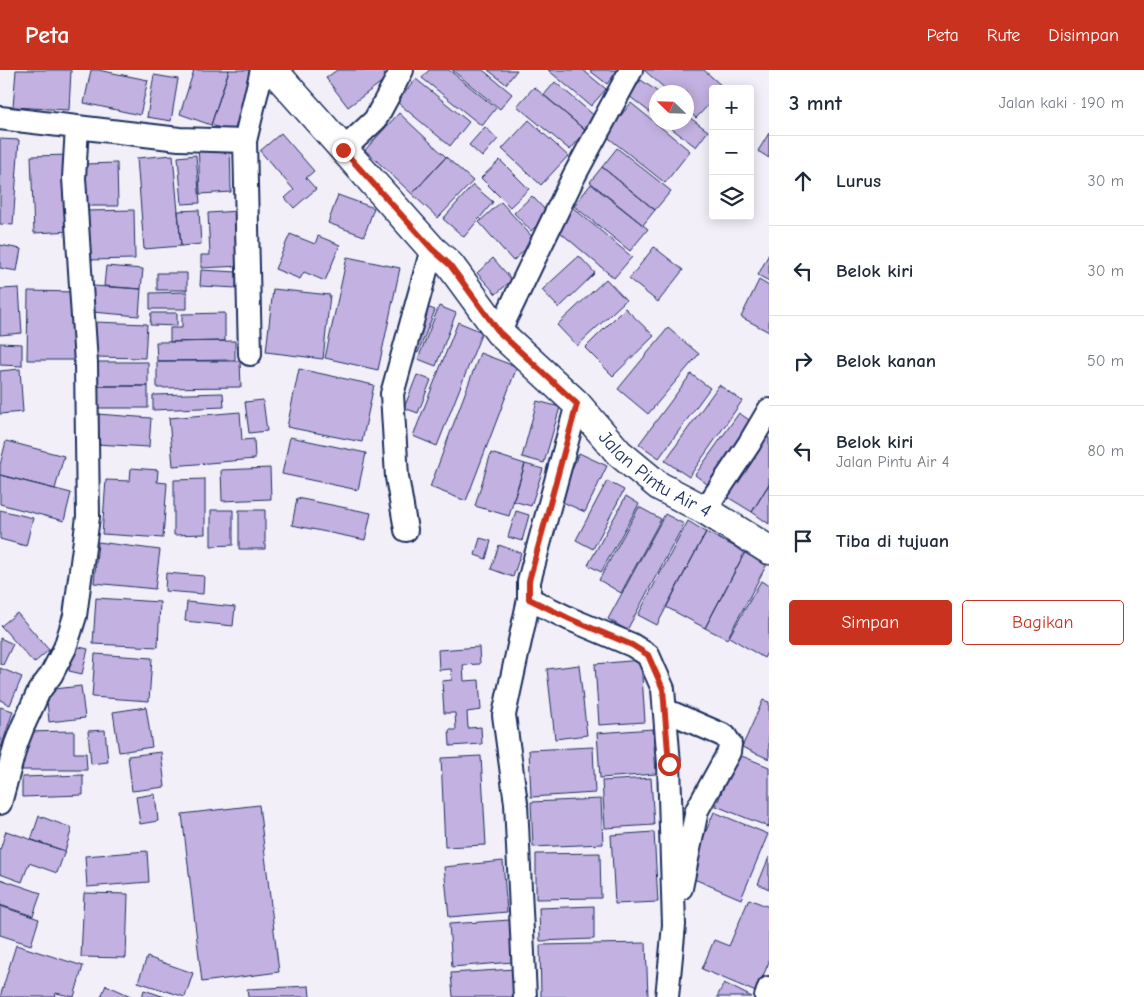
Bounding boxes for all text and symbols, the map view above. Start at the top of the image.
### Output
text: Peta [25,21,70,49]
text: Peta [926,25,959,46]
text: Rute [987,25,1020,46]
text: Disimpan [1048,25,1119,46]
north arrow [649,85,694,130]
map controls [709,85,754,220]
button: + [709,85,754,130]
text: 3 mnt [789,91,842,115]
text: Jalan kaki · 190 m [999,94,1124,112]
button: − [709,130,754,175]
route end [332,139,355,162]
icon: ahead [789,167,817,195]
text: Lurus [836,170,881,192]
text: 30 m [1088,172,1124,190]
button: layers [709,175,754,220]
icon: left [789,257,817,285]
text: Belok kiri [836,260,913,282]
text: 30 m [1088,262,1124,280]
icon: right [789,347,817,375]
text: Belok kanan [836,350,936,372]
text: 50 m [1087,352,1124,370]
street label: Jalan Pintu Air 4 [594,426,715,522]
text: Belok kiri [836,431,913,453]
icon: left [789,437,817,465]
text: 80 m [1087,442,1124,460]
text: Jalan Pintu Air 4 [836,453,949,471]
icon: arrive [789,527,817,555]
text: Tiba di tujuan [836,530,949,552]
button: Simpan [789,600,952,645]
button: Bagikan [962,600,1124,645]
route start [658,753,681,776]

